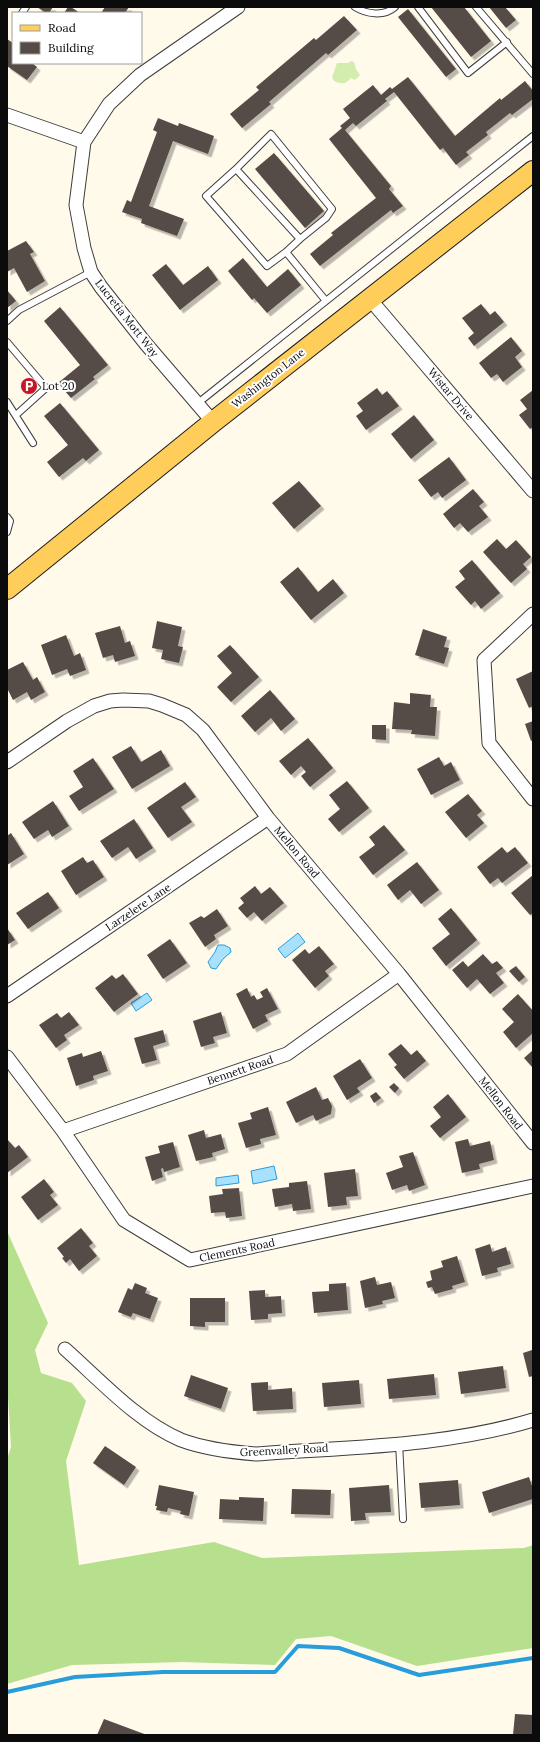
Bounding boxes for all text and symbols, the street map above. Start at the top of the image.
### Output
legend [12,12,142,64]
text: Road [48,20,76,35]
text: Building [48,40,94,55]
street label: Lucretia Mott Way [92,276,162,360]
street label: Washington Lane [229,345,307,411]
street label: Wistar Drive [425,365,477,423]
parking icon: Lot 20 [19,376,39,396]
place label: Lot 20 [42,379,75,393]
street label: Mellon Road [271,823,323,881]
street label: Larzelere Lane [103,880,173,934]
street label: Bennett Road [205,1052,275,1088]
street label: Mellon Road [476,1074,526,1133]
street label: Clements Road [198,1235,276,1265]
street label: Greenvalley Road [239,1441,329,1459]

